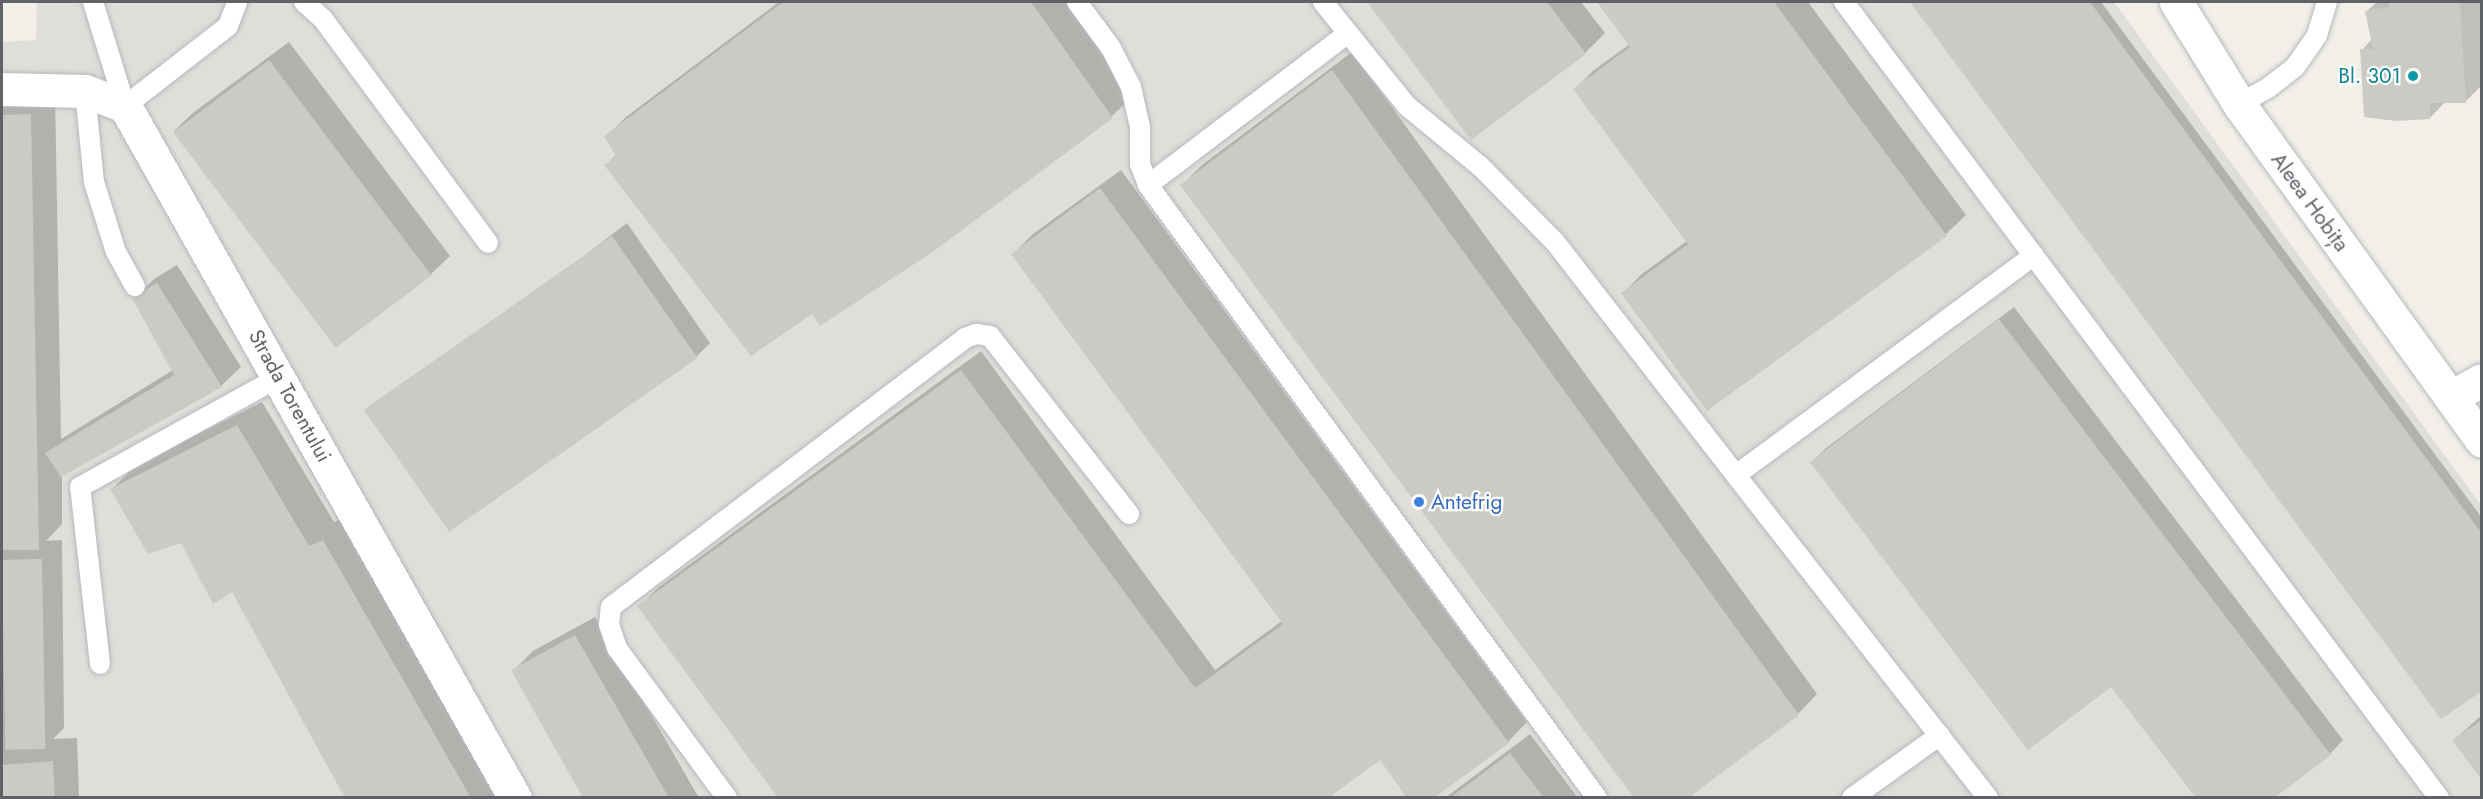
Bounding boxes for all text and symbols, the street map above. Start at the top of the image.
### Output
place label: Bl. 301 [2338,63,2401,89]
marker: Bl. 301 [2406,69,2420,83]
street label: Aleea Hobița [2266,148,2354,256]
street label: Strada Torentului [243,325,337,467]
place label: Antefrig [1431,489,1502,515]
marker: Antefrig [1412,495,1426,509]

